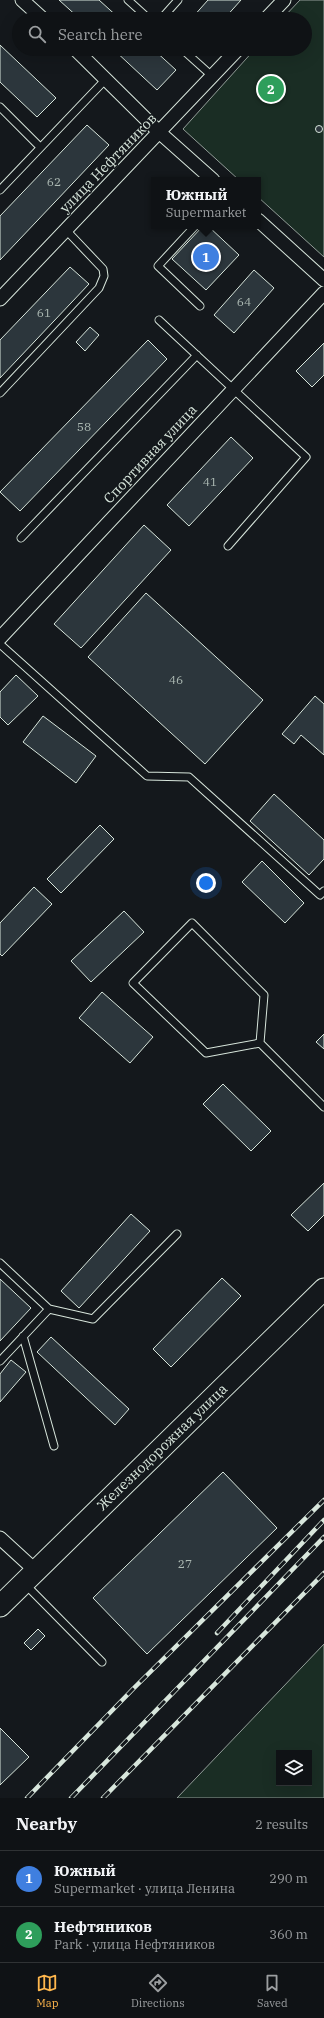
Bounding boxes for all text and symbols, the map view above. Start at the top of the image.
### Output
search box [12,12,312,56]
icon: search [26,23,48,45]
text: Search here [58,25,143,44]
pin: 2 [258,74,284,104]
street label: улица Нефтяников [56,109,160,217]
house number: 62 [47,174,61,189]
popup [151,177,261,229]
text: Южный [166,185,228,204]
text: Supermarket [166,204,246,221]
pin: 1 [193,242,219,272]
house number: 64 [237,294,251,309]
house number: 61 [37,305,51,320]
street label: Спортивная улица [99,400,201,507]
house number: 58 [77,419,91,434]
house number: 41 [203,474,217,489]
house number: 46 [169,672,183,687]
your location [196,873,216,893]
street label: Железнодорожная улица [93,1380,231,1514]
house number: 27 [178,1556,192,1571]
map controls [276,1750,312,1786]
button: layers [276,1750,312,1786]
text: Nearby [16,1813,77,1835]
text: 2 results [255,1816,308,1833]
text: Южный [54,1861,116,1880]
text: 1 [25,1870,33,1887]
text: 290 m [269,1870,308,1887]
text: Supermarket · улица Ленина [54,1880,235,1897]
text: Нефтяников [54,1917,152,1936]
text: 2 [25,1926,33,1943]
text: 360 m [269,1926,308,1943]
text: Park · улица Нефтяников [54,1936,215,1953]
tab: Map [36,1972,59,2010]
tab: Directions [131,1972,185,2010]
tab: Saved [257,1972,288,2010]

